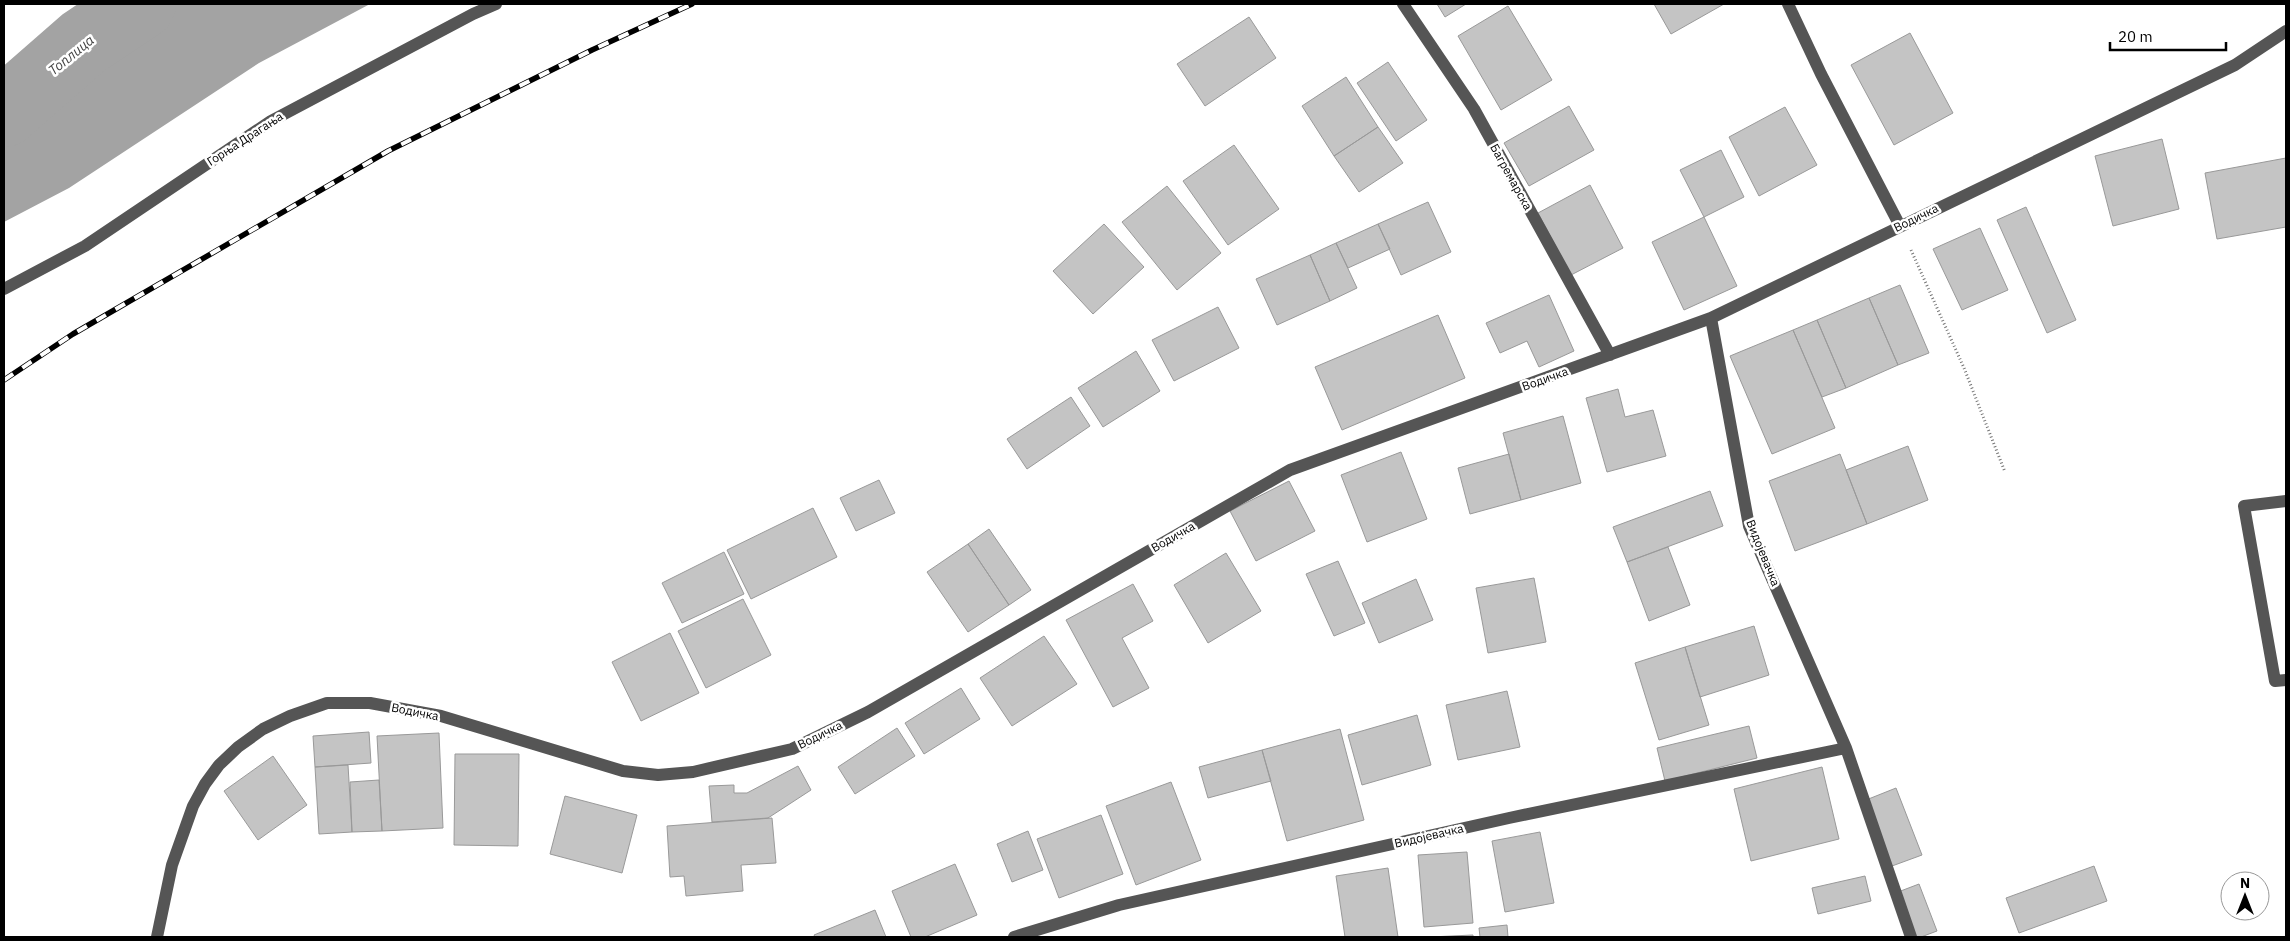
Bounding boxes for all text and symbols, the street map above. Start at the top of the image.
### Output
scale bar [2110,20,2226,52]
text: 20 m [2118,27,2153,46]
water label: Топлица [44,31,98,79]
street label: Горња Драгања [204,108,286,169]
street label: Багремарска [1487,141,1536,213]
street label: Водичка [1891,200,1941,235]
street label: Водичка [1520,363,1571,394]
street label: Видојевачка [1743,517,1784,589]
street label: Водичка [1148,518,1198,555]
street label: Водичка [390,700,441,724]
street label: Водичка [795,717,845,752]
street label: Видојевачка [1393,820,1466,851]
north arrow [2220,871,2270,921]
text: N [2240,874,2250,892]

